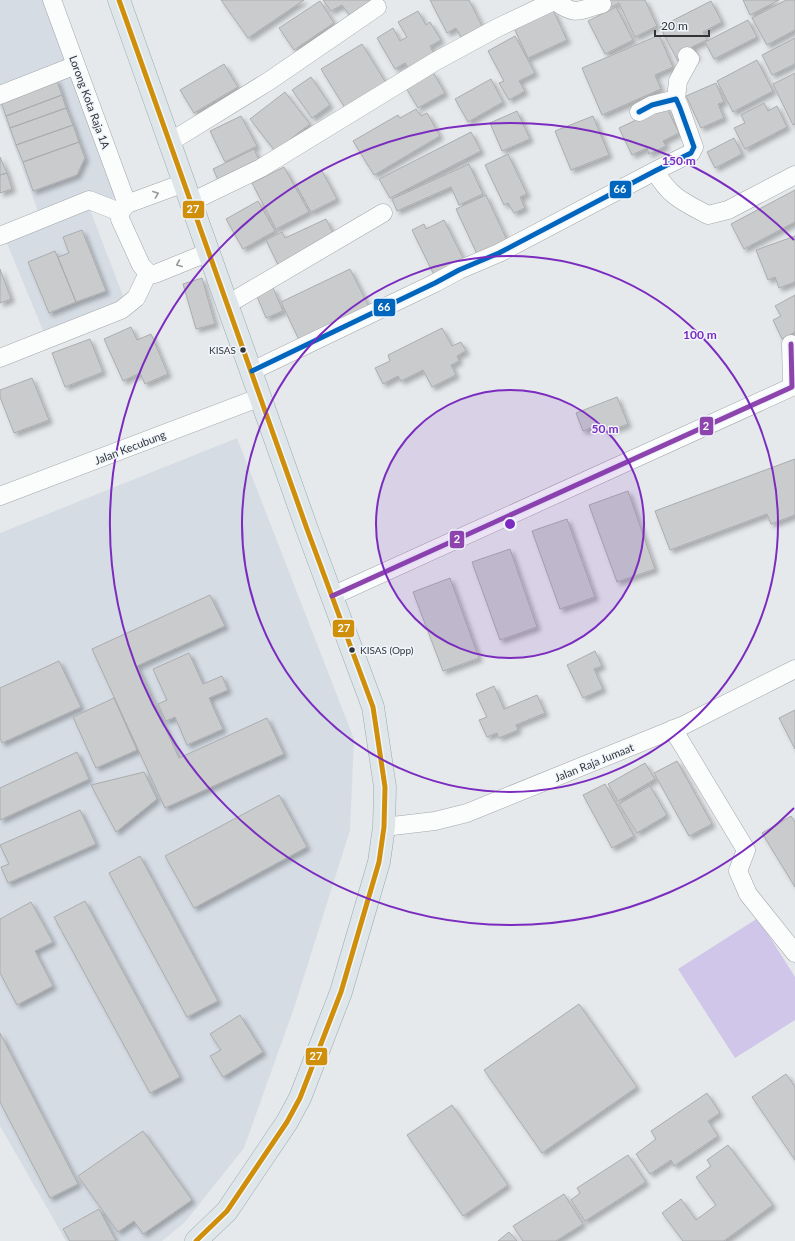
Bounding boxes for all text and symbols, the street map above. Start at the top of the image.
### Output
scale bar [655,12,709,38]
text: 20 m [661,18,688,33]
street label: Lorong Kota Raja 1A [67,54,113,151]
text: 150 m [662,153,696,168]
line badge: 66 [609,180,632,199]
text: 66 [614,182,627,195]
one-way arrow [152,190,159,198]
line badge: 27 [182,200,205,219]
text: 27 [187,202,199,215]
one-way arrow [175,260,182,268]
line badge: 66 [373,298,396,317]
text: 66 [378,300,391,313]
text: 100 m [683,327,717,342]
place label: KISAS [209,344,236,356]
marker: KISAS [238,345,248,355]
line badge: 2 [699,416,714,436]
text: 2 [703,419,709,432]
text: 50 m [592,421,618,436]
street label: Jalan Kecubung [93,427,168,467]
centre of rings [503,517,517,531]
line badge: 2 [449,530,465,549]
text: 2 [454,532,460,545]
line badge: 27 [332,619,355,638]
text: 27 [338,621,350,634]
place label: KISAS (Opp) [360,644,414,656]
marker: KISAS (Opp) [347,645,357,655]
street label: Jalan Raja Jumaat [552,740,636,784]
line badge: 27 [305,1047,328,1066]
text: 27 [310,1049,322,1062]

